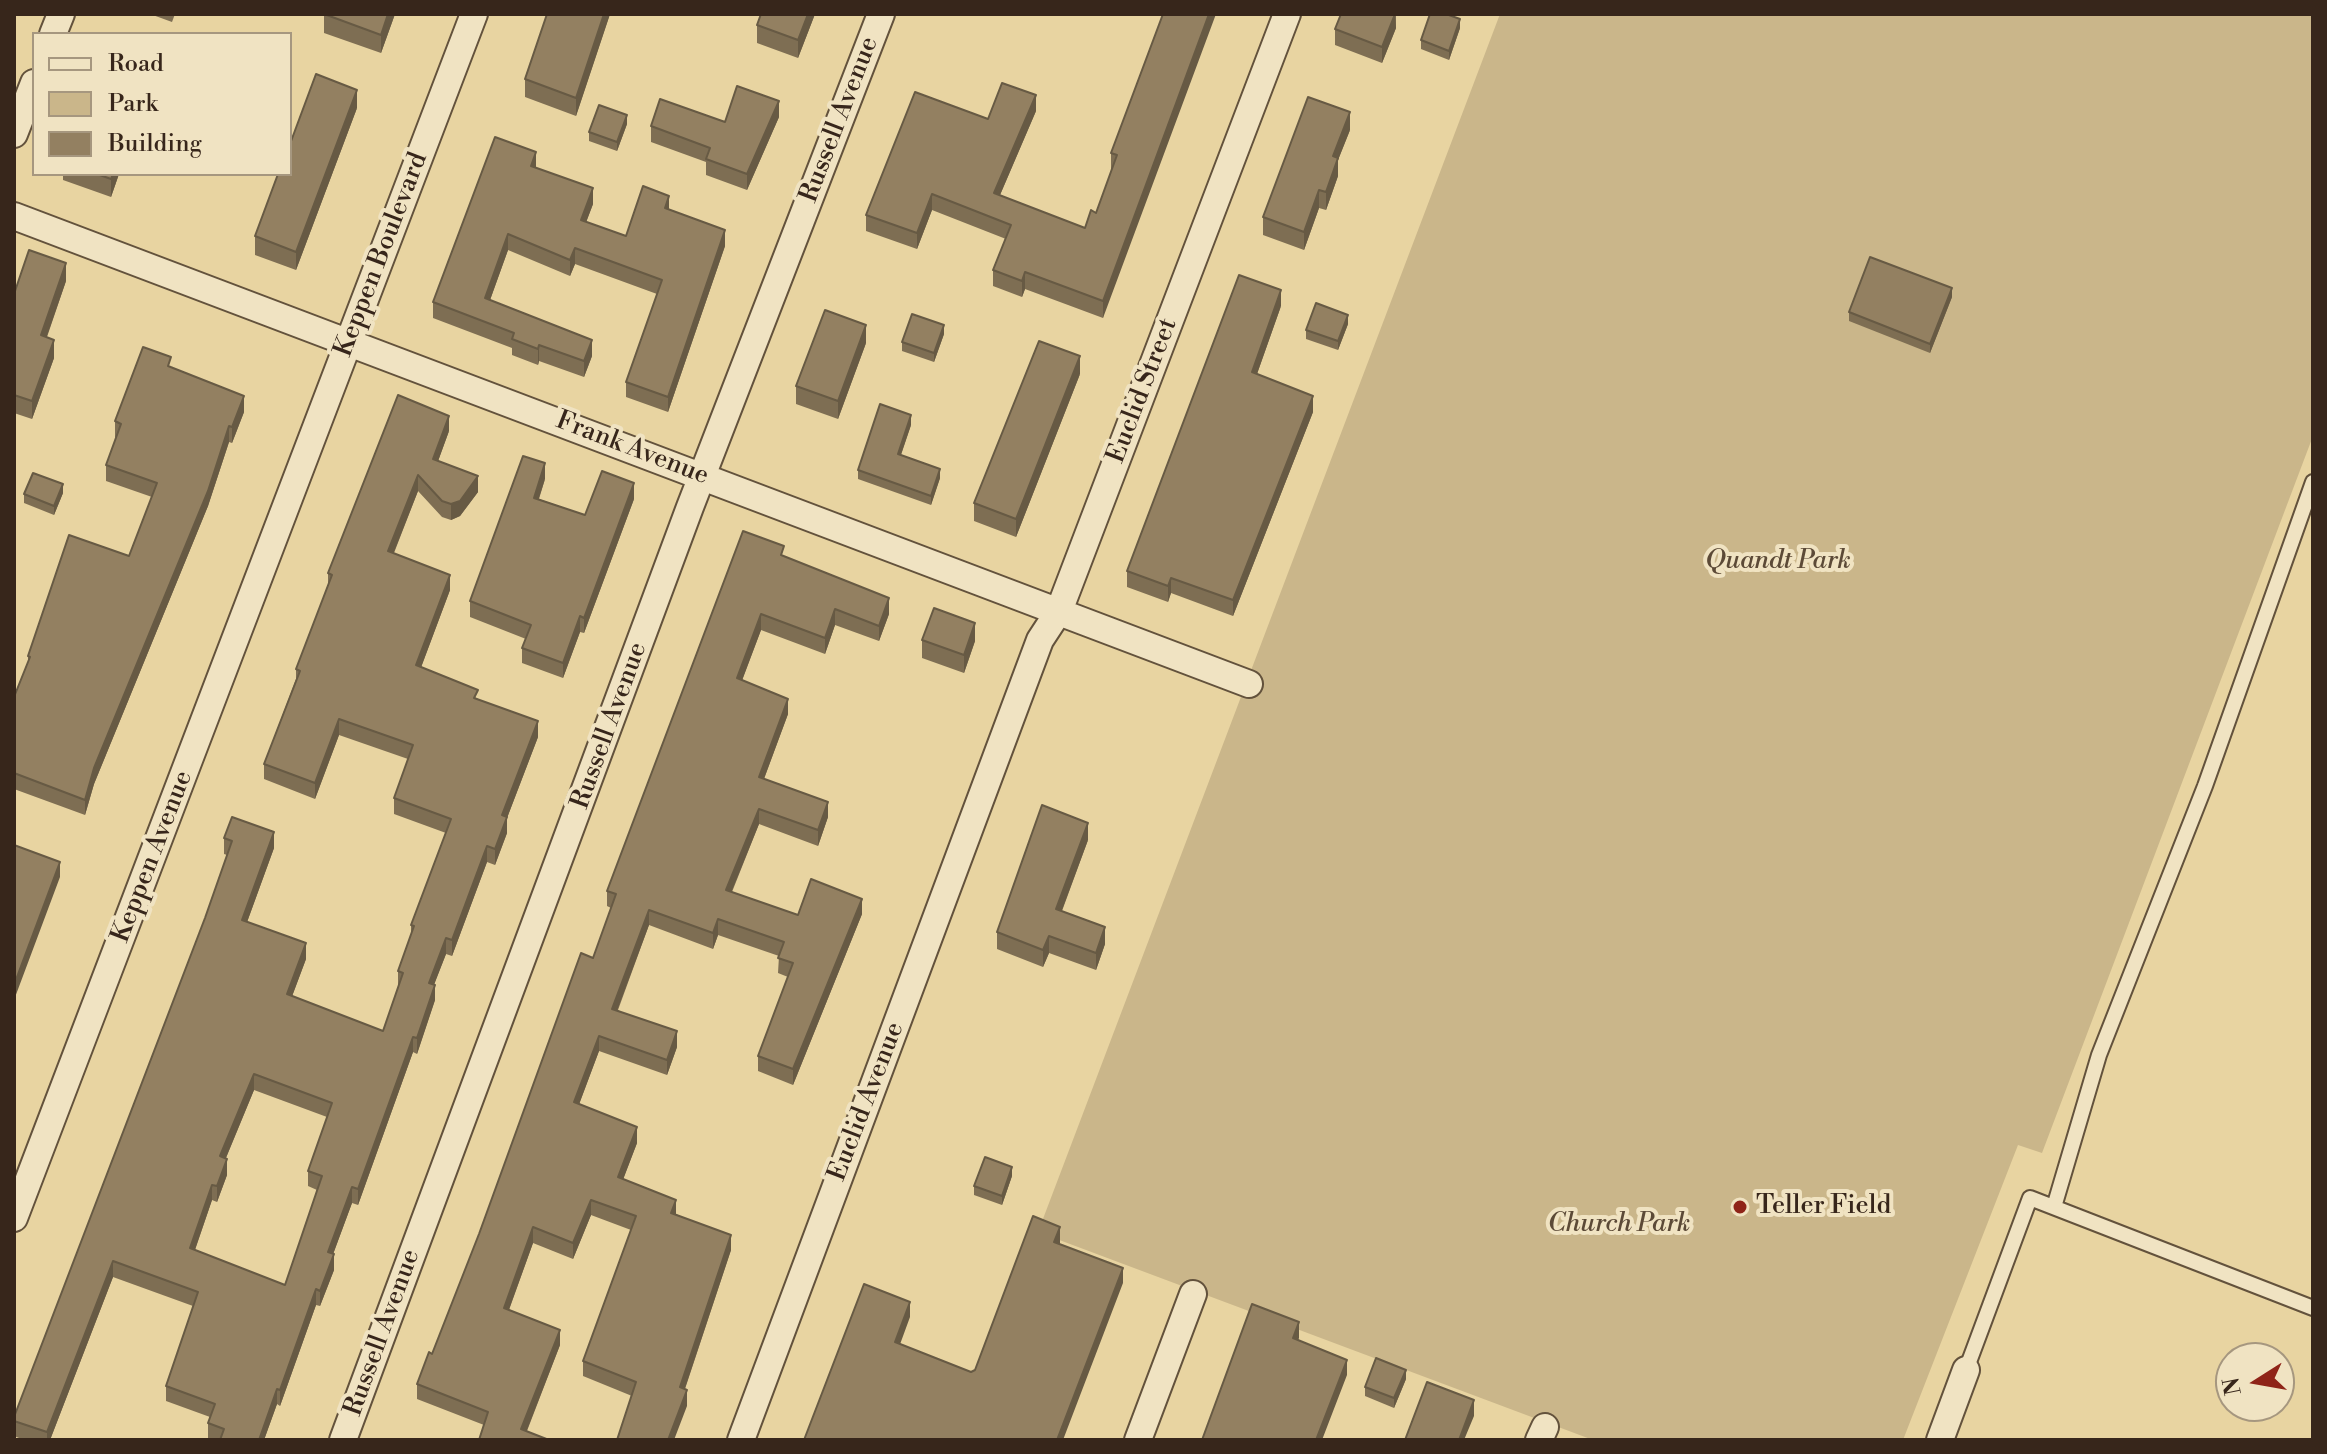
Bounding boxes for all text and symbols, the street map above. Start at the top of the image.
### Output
legend [32,32,292,176]
street label: Russell Avenue [794,33,886,207]
text: Road [108,49,164,79]
text: Park [108,89,158,119]
text: Building [108,129,202,159]
street label: Keppen Boulevard [329,148,435,362]
street label: Euclid Street [1101,314,1185,468]
street label: Frank Avenue [551,406,713,492]
park label: Quandt Park [1705,546,1851,578]
street label: Russell Avenue [565,638,655,814]
street label: Keppen Avenue [106,767,200,947]
street label: Euclid Avenue [822,1018,912,1186]
place label: Teller Field [1756,1191,1891,1223]
marker: Teller Field [1731,1198,1749,1216]
park label: Church Park [1548,1209,1690,1241]
street label: Russell Avenue [338,1245,428,1421]
north arrow [2215,1342,2295,1422]
text: N [2218,1375,2248,1397]

